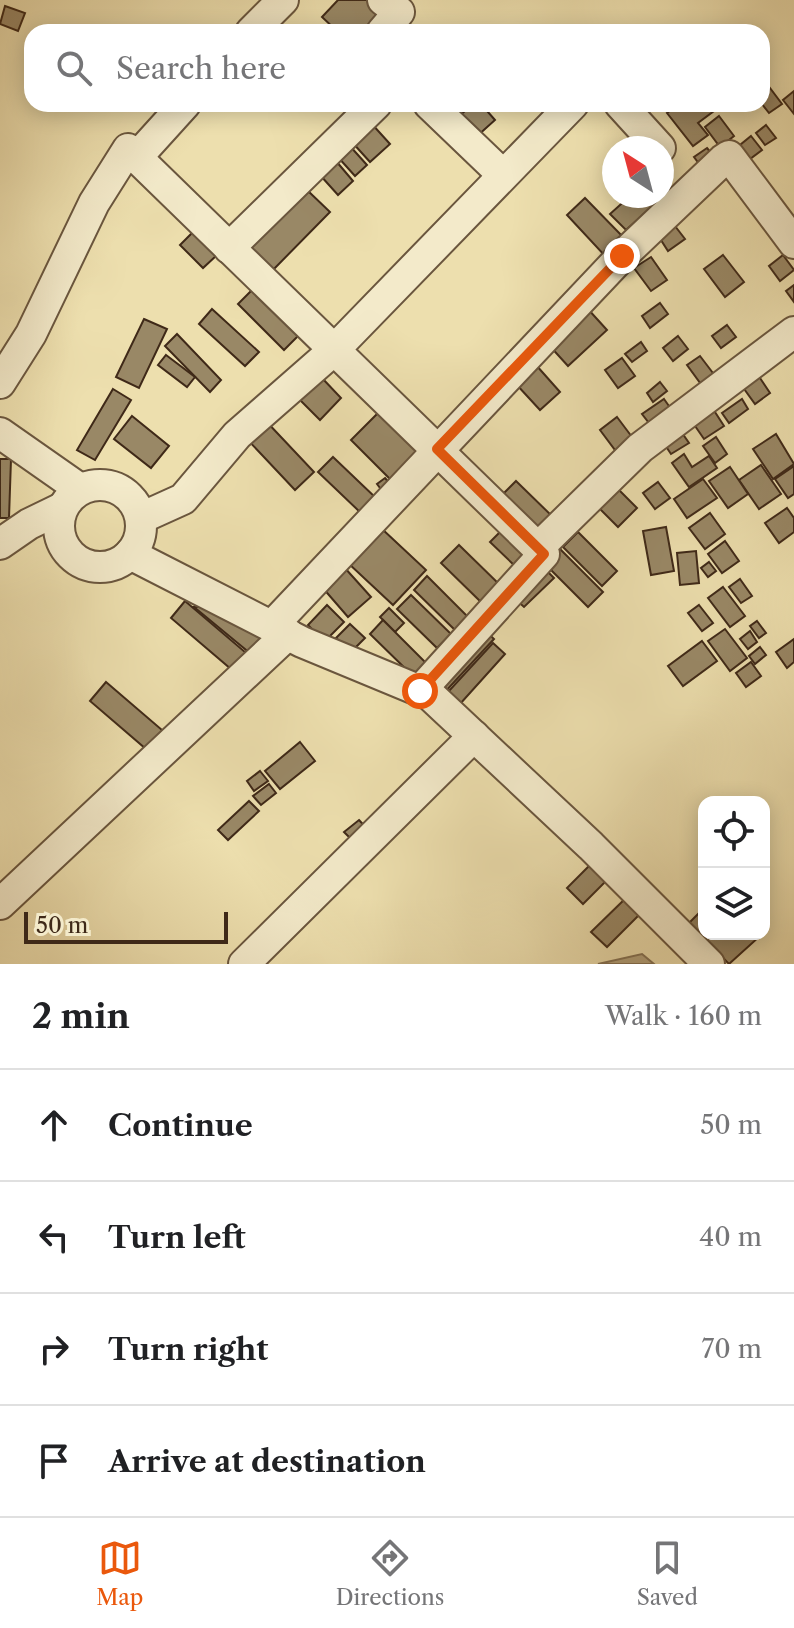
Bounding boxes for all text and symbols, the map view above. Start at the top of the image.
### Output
search box [24,24,770,112]
icon: search [52,46,96,90]
text: Search here [116,50,286,87]
north arrow [602,136,674,208]
route end [604,238,640,274]
route start [402,673,438,709]
map controls [698,796,770,940]
button: locate [698,796,770,868]
button: layers [698,868,770,940]
scale bar [24,908,228,944]
text: 50 m [36,912,88,939]
text: 2 min [32,995,130,1037]
text: Walk · 160 m [605,1000,762,1032]
icon: ahead [32,1103,76,1147]
text: Continue [108,1107,253,1144]
text: 50 m [700,1109,762,1141]
icon: left [32,1215,76,1259]
text: Turn left [108,1219,245,1256]
text: 40 m [699,1221,762,1253]
icon: right [32,1327,76,1371]
text: Turn right [108,1331,268,1368]
text: 70 m [702,1333,762,1365]
icon: arrive [32,1439,76,1483]
text: Arrive at destination [108,1443,426,1480]
tab: Map [96,1536,143,1611]
tab: Directions [336,1536,444,1611]
tab: Saved [637,1536,698,1611]

